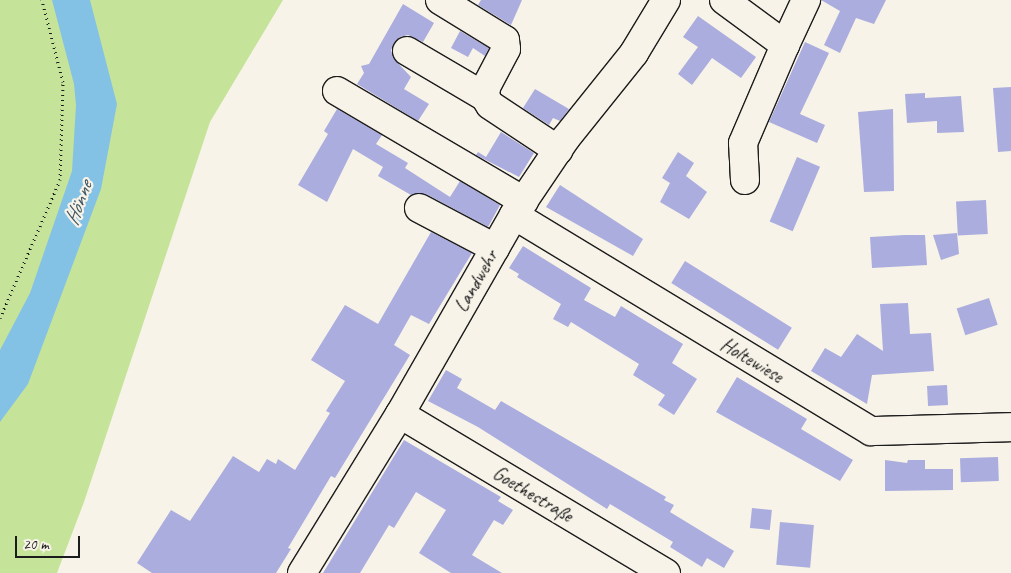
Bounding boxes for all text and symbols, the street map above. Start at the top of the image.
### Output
water label: Hönne [58,178,98,228]
street label: Landwehr [449,246,503,316]
street label: Holtewiese [716,332,788,388]
street label: Goethestraße [489,461,577,527]
scale bar [18,526,82,558]
text: 20 m [23,535,49,554]

